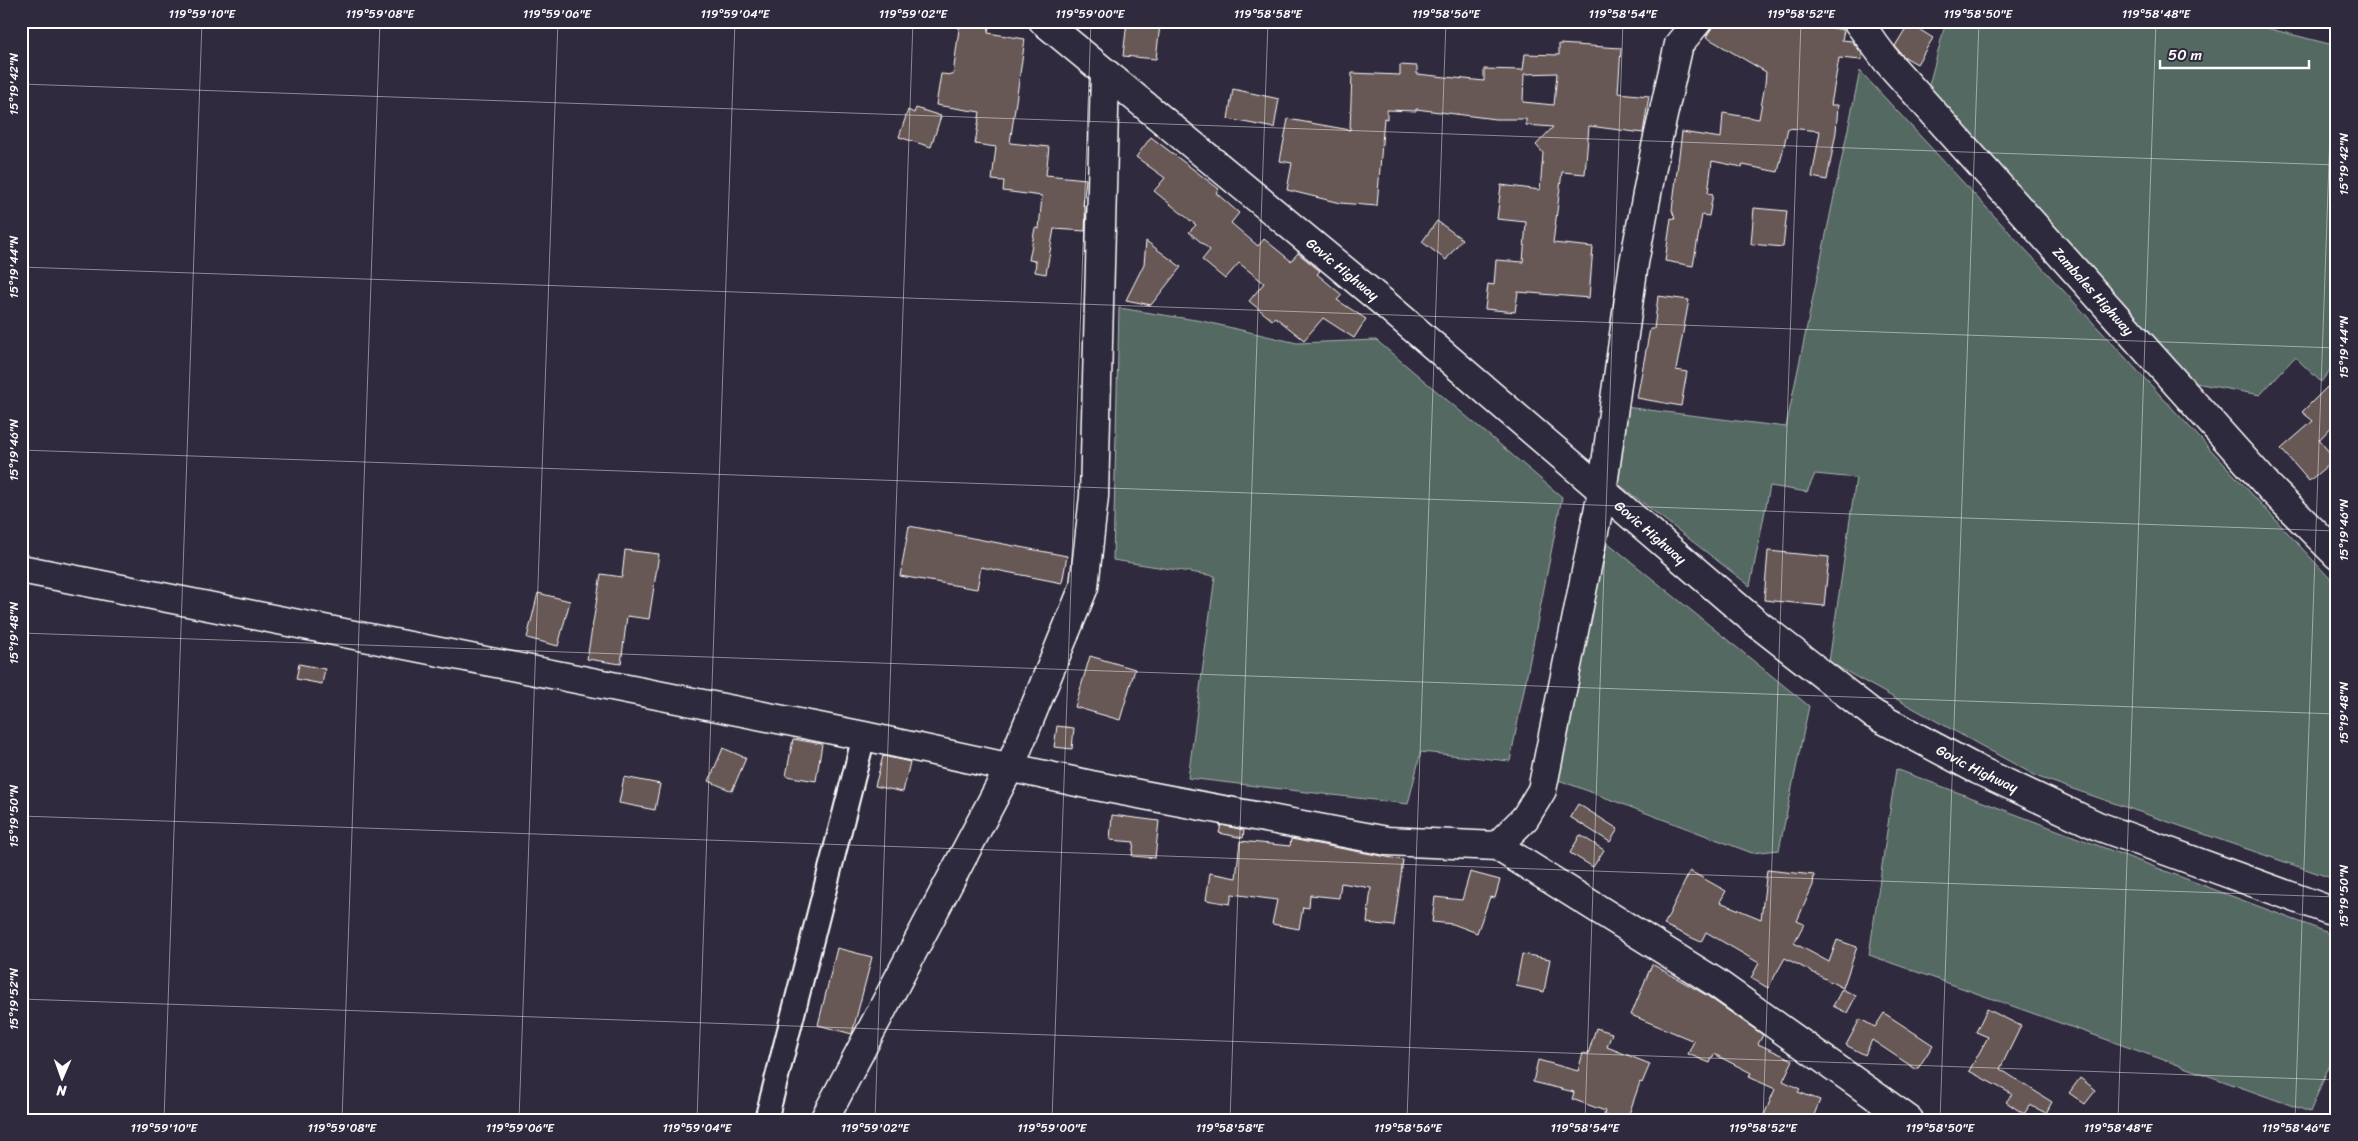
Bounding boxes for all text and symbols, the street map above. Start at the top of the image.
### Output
text: 119°59'10"E [169,3,237,25]
text: 119°59'08"E [346,3,416,25]
text: 119°59'06"E [523,3,592,25]
text: 119°59'04"E [701,3,771,25]
text: 119°59'02"E [879,3,948,25]
text: 119°59'00"E [1056,3,1126,25]
text: 119°58'58"E [1234,3,1303,25]
text: 119°58'56"E [1412,3,1481,25]
text: 119°58'54"E [1589,3,1658,25]
text: 119°58'52"E [1767,3,1836,25]
text: 119°58'50"E [1944,3,2014,25]
text: 119°58'48"E [2122,3,2191,25]
scale bar [2160,38,2309,70]
text: 50 m [2168,42,2203,68]
text: 15°19'42"N [3,52,25,115]
text: 15°19'42"N [2333,132,2355,195]
street label: Govic Highway [1300,231,1385,308]
text: 15°19'44"N [3,235,25,298]
street label: Zambales Highway [2046,241,2140,342]
text: 15°19'44"N [2333,315,2355,378]
text: 15°19'46"N [3,418,25,481]
street label: Govic Highway [1608,494,1693,572]
text: 15°19'46"N [2333,498,2355,561]
text: 15°19'48"N [3,601,25,664]
text: 15°19'48"N [2333,681,2355,744]
street label: Govic Highway [1931,738,2023,800]
text: 15°19'50"N [3,784,25,847]
text: 15°19'50"N [2333,864,2355,927]
text: 15°19'52"N [3,967,25,1030]
north arrow [38,1054,88,1104]
text: N [56,1078,68,1103]
text: 119°59'10"E [131,1117,199,1139]
text: 119°59'08"E [308,1117,378,1139]
text: 119°59'06"E [486,1117,555,1139]
text: 119°59'04"E [663,1117,733,1139]
text: 119°59'02"E [841,1117,910,1139]
text: 119°59'00"E [1018,1117,1088,1139]
text: 119°58'58"E [1196,1117,1265,1139]
text: 119°58'56"E [1374,1117,1443,1139]
text: 119°58'54"E [1551,1117,1620,1139]
text: 119°58'52"E [1729,1117,1798,1139]
text: 119°58'50"E [1906,1117,1976,1139]
text: 119°58'48"E [2084,1117,2153,1139]
text: 119°58'46"E [2262,1117,2331,1139]

